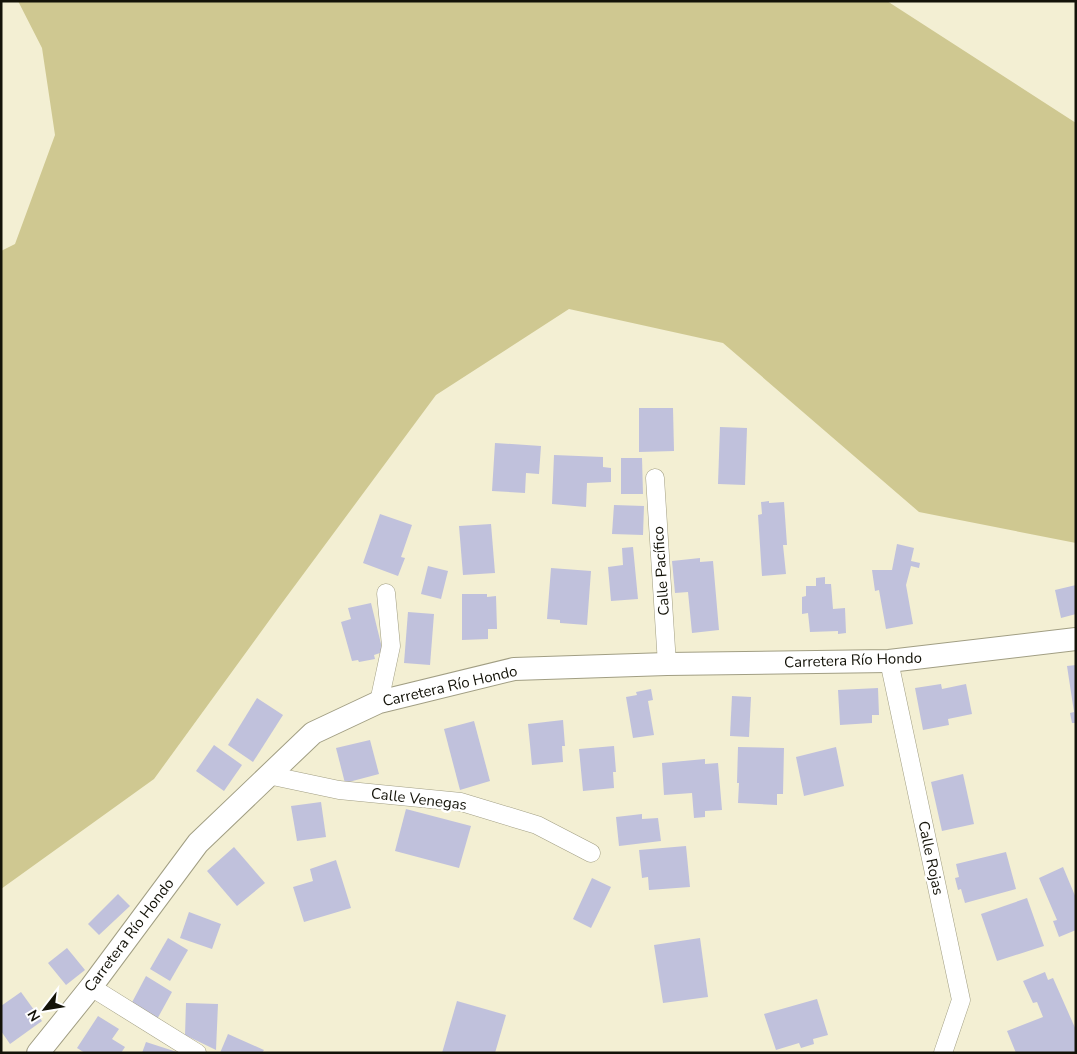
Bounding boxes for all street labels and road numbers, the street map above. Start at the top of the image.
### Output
street label: Calle Pacífico [648,526,674,616]
street label: Carretera Río Hondo [784,648,922,672]
street label: Carretera Río Hondo [381,661,519,711]
street label: Calle Venegas [370,783,468,815]
street label: Calle Rojas [913,819,949,897]
street label: Carretera Río Hondo [80,874,178,996]

